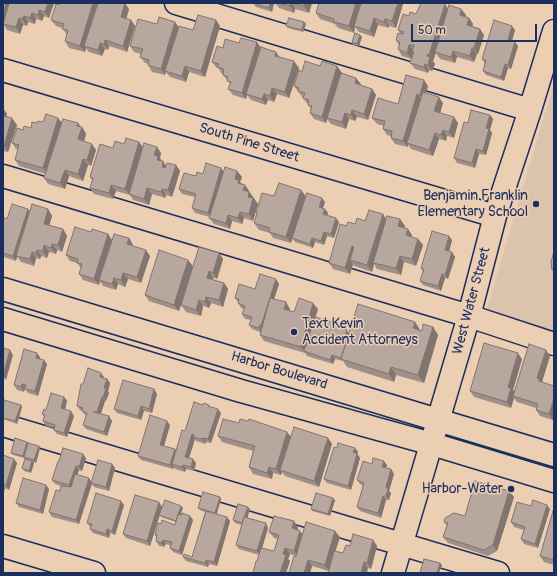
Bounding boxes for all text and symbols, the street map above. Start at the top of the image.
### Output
scale bar [413,16,539,42]
text: 50 m [418,23,446,38]
street label: South Pine Street [197,120,301,166]
place label: Benjamin Franklin Elementary School [417,188,528,220]
marker: Benjamin Franklin Elementary School [531,199,541,209]
street label: West Water Street [450,246,494,356]
place label: Text Kevin Accident Attorneys [302,316,418,348]
marker: Text Kevin Accident Attorneys [289,327,299,337]
street label: Harbor Boulevard [229,348,329,394]
place label: Harbor-Water [422,481,503,497]
marker: Harbor-Water [506,484,516,494]

